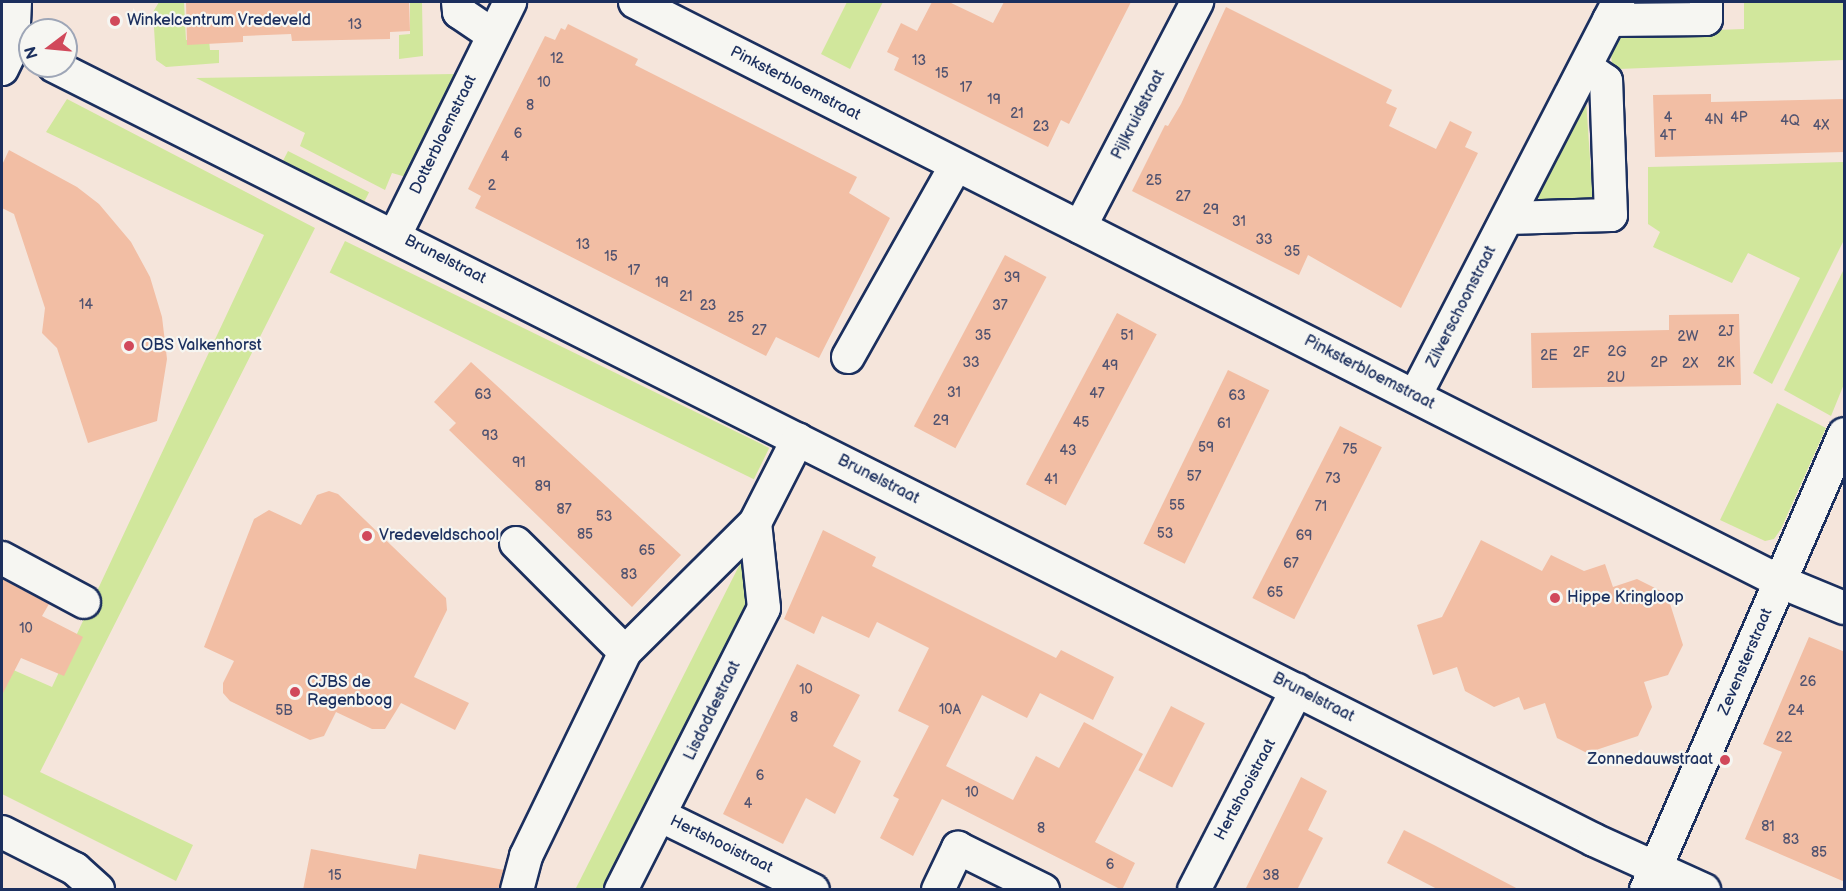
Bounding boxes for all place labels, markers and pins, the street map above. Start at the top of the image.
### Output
place label: Winkelcentrum Vredeveld [127,11,311,31]
marker: Winkelcentrum Vredeveld [108,14,122,28]
place label: OBS Valkenhorst [141,336,262,356]
marker: OBS Valkenhorst [122,339,136,353]
place label: Vredeveldschool [379,526,499,546]
marker: Vredeveldschool [360,529,374,543]
place label: Hippe Kringloop [1567,588,1684,608]
marker: Hippe Kringloop [1548,591,1562,605]
place label: CJBS de Regenboog [307,673,392,711]
marker: CJBS de Regenboog [288,685,302,699]
place label: Zonnedauwstraat [1587,750,1713,770]
marker: Zonnedauwstraat [1718,753,1732,767]

